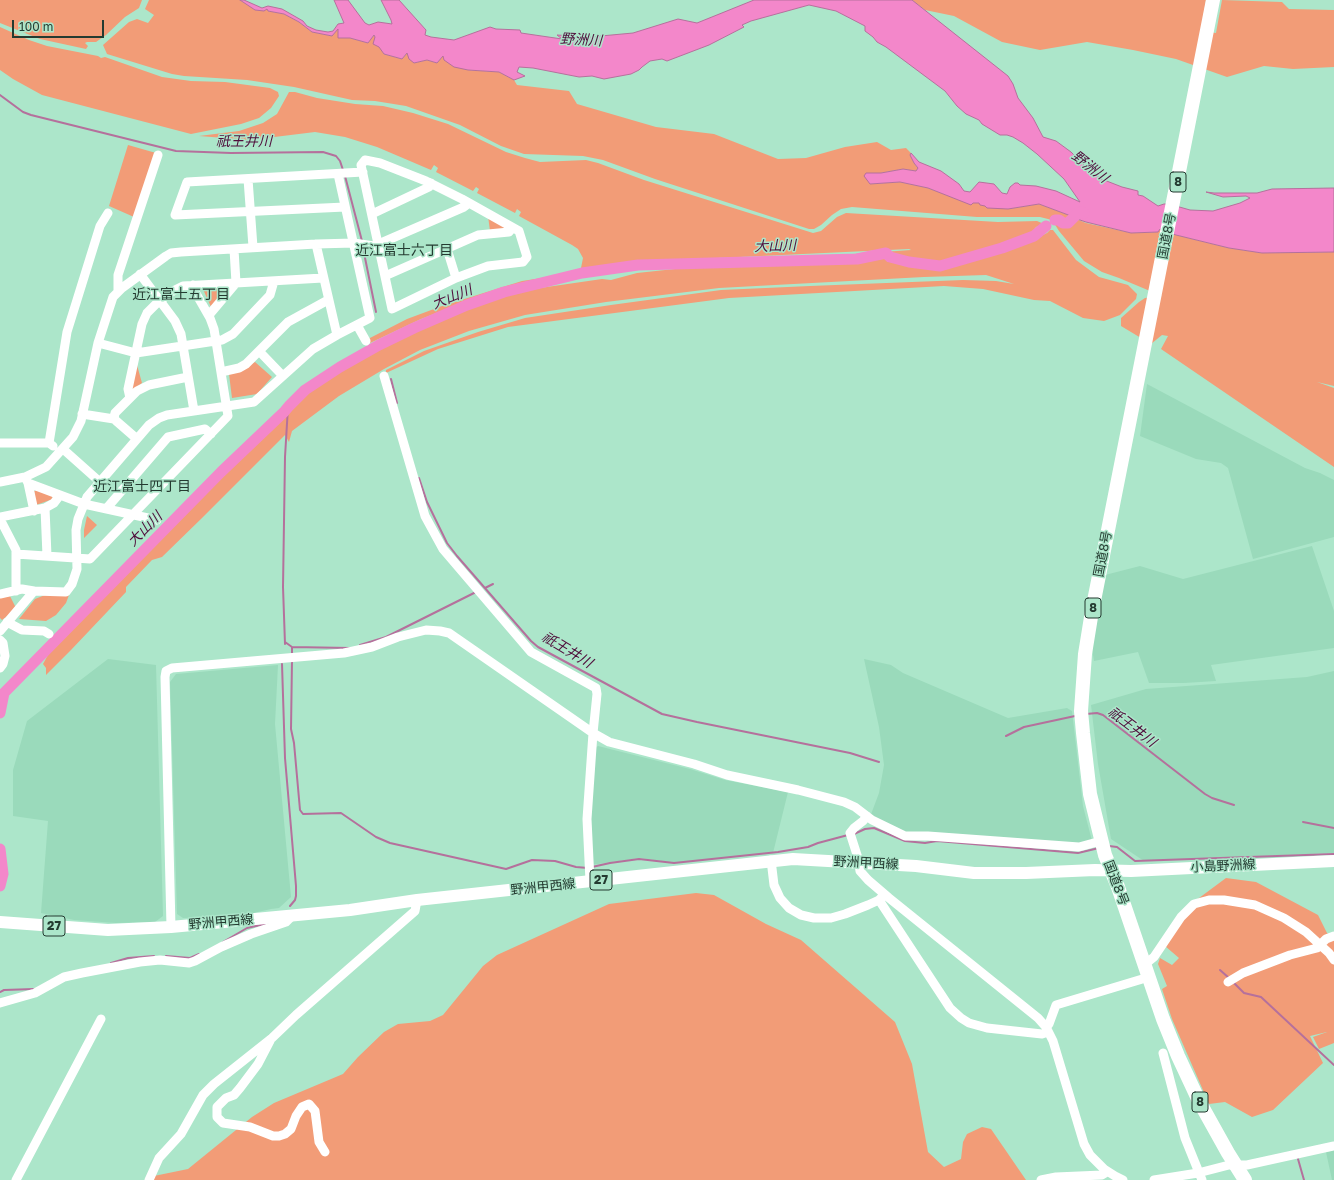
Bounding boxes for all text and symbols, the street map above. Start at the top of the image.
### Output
scale bar [14,12,106,38]
text: 100 m [19,19,53,34]
water label: 野洲川 [560,31,602,49]
water label: 祇王井川 [216,134,272,150]
water label: 野洲川 [1068,147,1112,187]
road number: 8 [1170,172,1186,192]
street label: 国道8号 [1155,211,1179,261]
water label: 大山川 [754,237,796,255]
district label: 近江富士六丁目 [355,243,453,259]
water label: 大山川 [429,281,475,313]
district label: 近江富士五丁目 [132,287,230,303]
district label: 近江富士四丁目 [93,479,191,495]
water label: 大山川 [124,508,166,550]
street label: 国道8号 [1091,529,1115,579]
road number: 8 [1085,598,1101,618]
water label: 祇王井川 [539,628,595,672]
water label: 祇王井川 [1105,703,1159,751]
street label: 野洲甲西線 [833,854,899,872]
street label: 小島野洲線 [1190,857,1256,875]
street label: 国道8号 [1100,858,1132,908]
road number: 27 [590,870,612,890]
street label: 野洲甲西線 [510,876,576,898]
street label: 野洲甲西線 [188,911,254,933]
road number: 27 [43,916,65,936]
road number: 8 [1192,1092,1208,1112]

